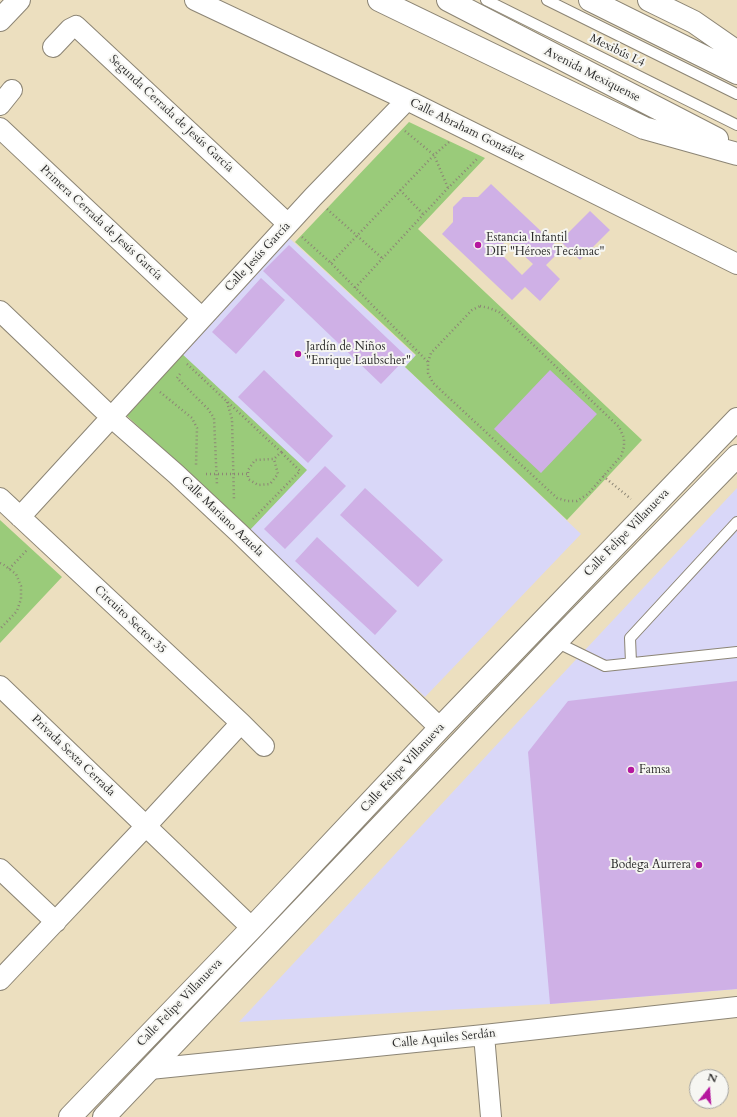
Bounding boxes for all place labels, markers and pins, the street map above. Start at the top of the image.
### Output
place label: Estancia Infantil DIF "Héroes Tecámac" [486,231,604,259]
marker: Estancia Infantil DIF "Héroes Tecámac" [473,240,483,250]
place label: Jardín de Niños "Enrique Laubscher" [306,340,411,368]
marker: Jardín de Niños "Enrique Laubscher" [293,349,303,359]
place label: Famsa [639,763,670,777]
marker: Famsa [626,765,636,775]
place label: Bodega Aurrera [610,858,691,872]
marker: Bodega Aurrera [694,860,704,870]

